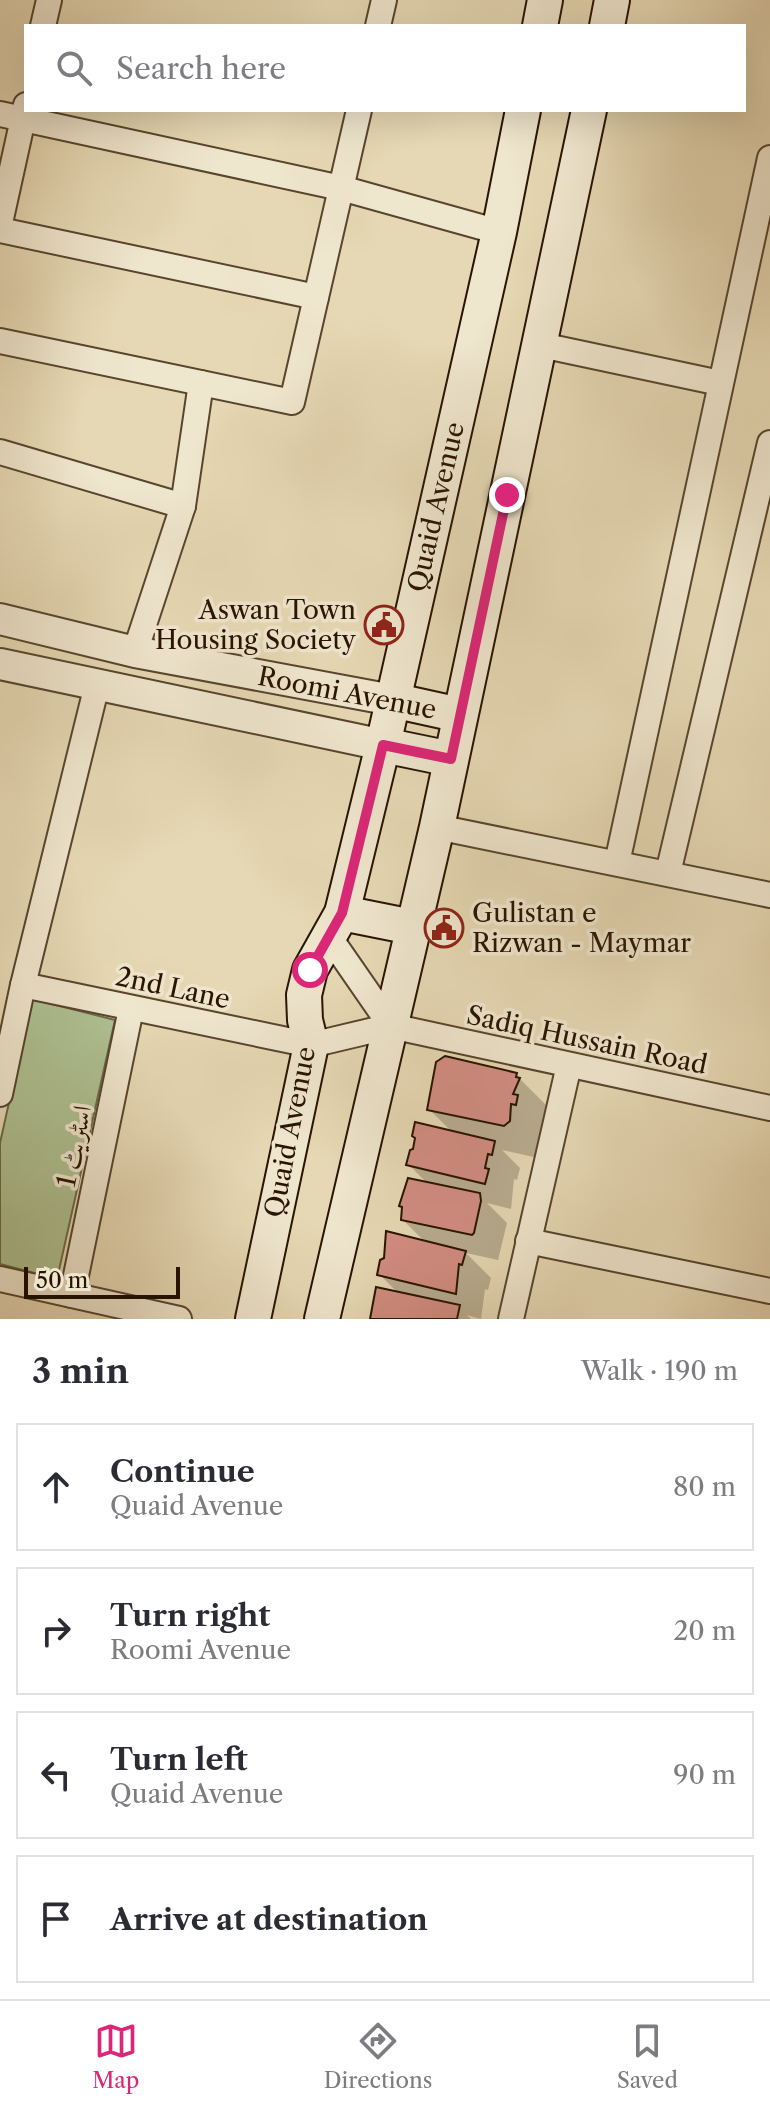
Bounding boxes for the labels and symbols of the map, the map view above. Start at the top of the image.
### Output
street label: Quaid Avenue [401,419,471,595]
route end [489,477,525,513]
place label: Aswan Town Housing Society [155,594,357,656]
public building icon: Aswan Town Housing Society [363,604,405,646]
street label: Roomi Avenue [255,660,439,726]
place label: Gulistan e Rizwan - Maymar [472,897,691,959]
public building icon: Gulistan e Rizwan - Maymar [423,907,465,949]
route start [292,952,328,988]
street label: 2nd Lane [113,960,233,1016]
street label: Sadiq Hussain Road [464,999,710,1081]
street label: Quaid Avenue [258,1044,322,1220]
street label: اسٹریٹ 1 [50,1102,99,1190]
scale bar [24,1263,180,1299]

